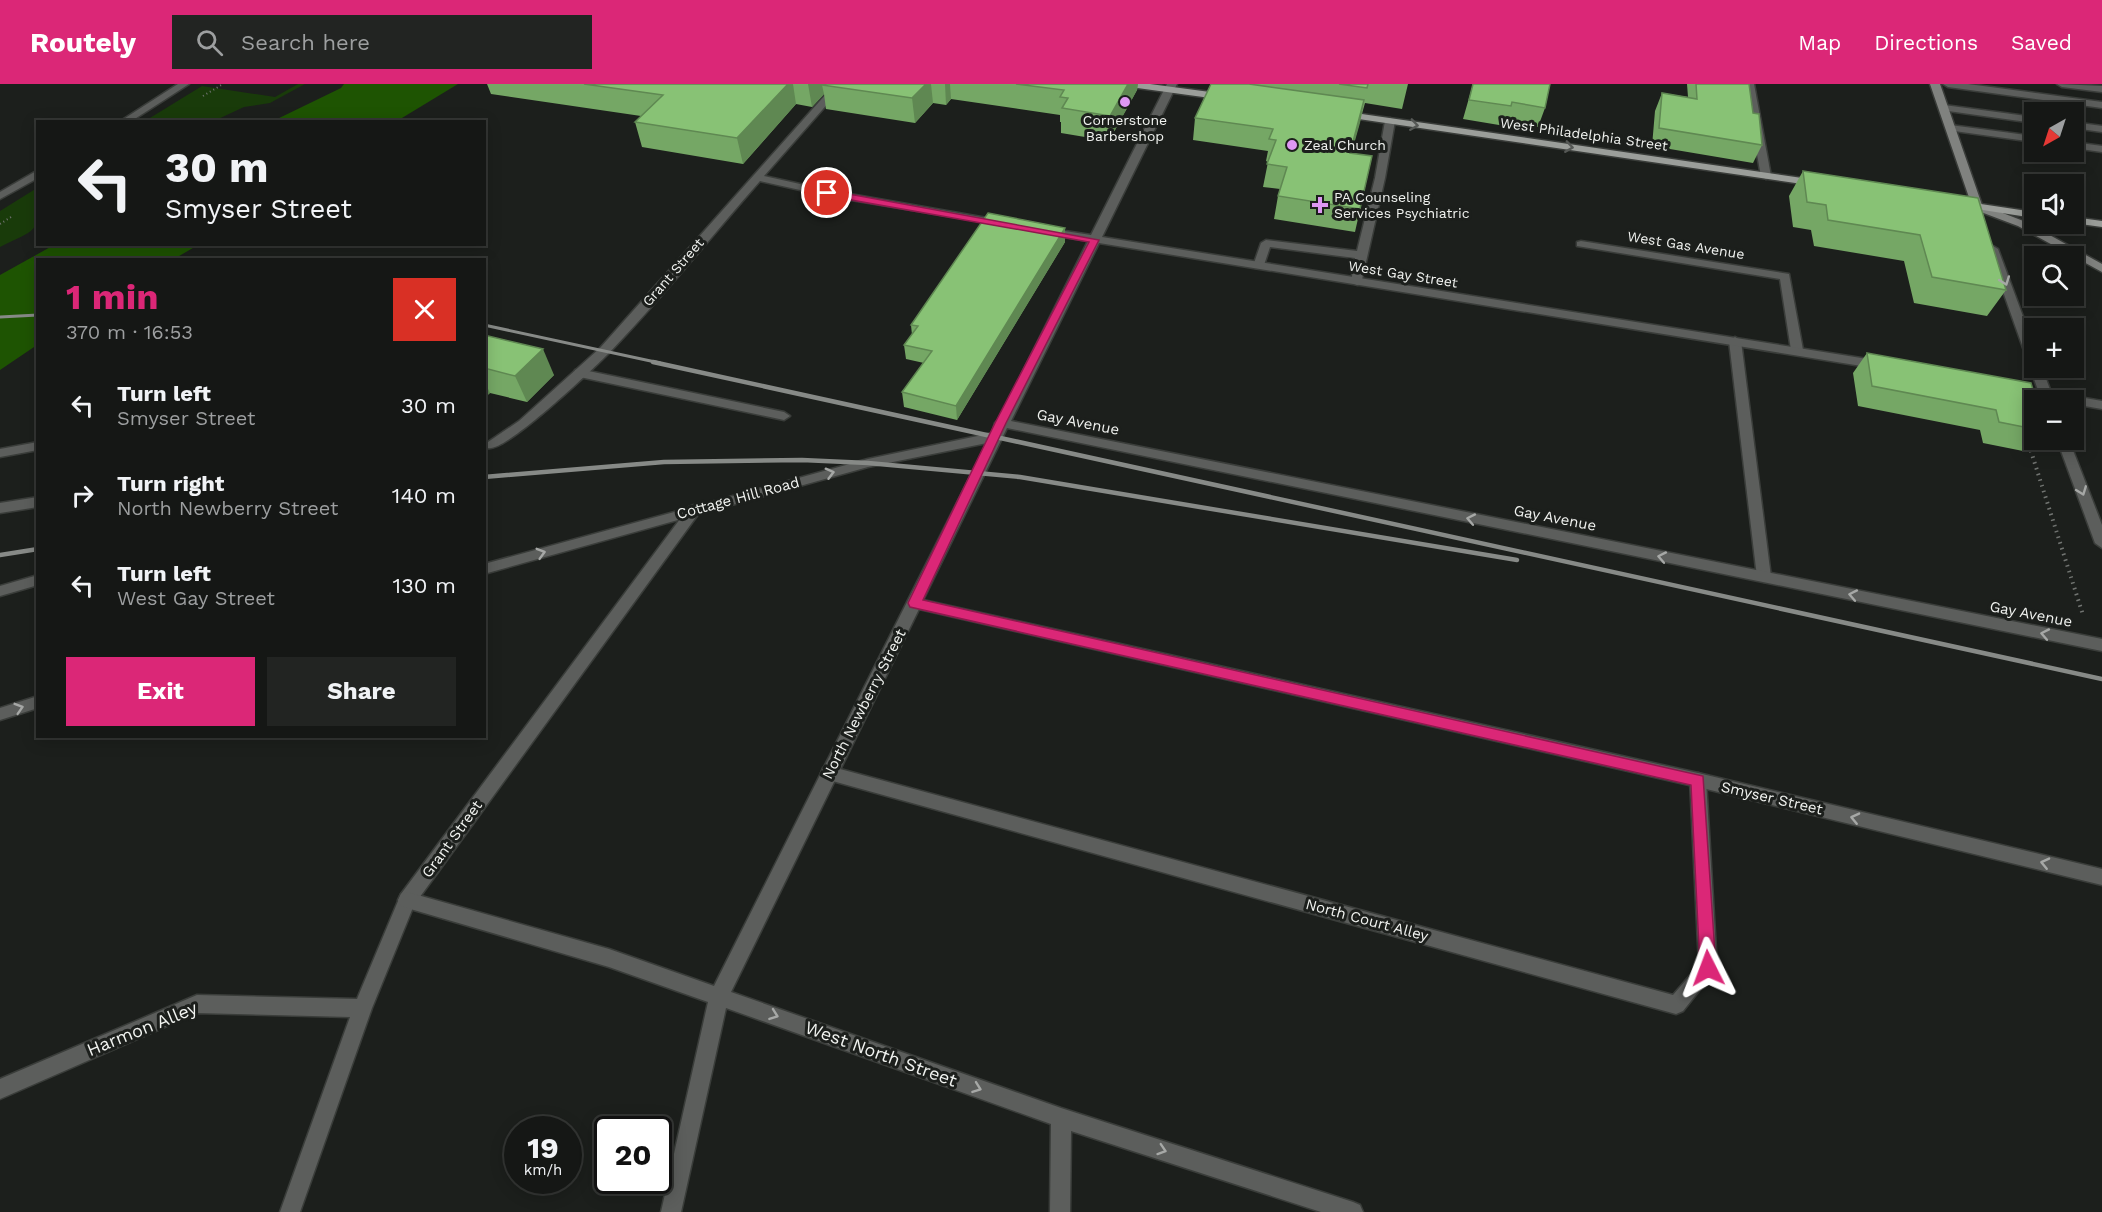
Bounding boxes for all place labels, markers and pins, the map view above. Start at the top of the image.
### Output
marker: Cornerstone Barbershop [1118,95,1132,109]
place label: Cornerstone Barbershop [1083,112,1167,144]
place label: Zeal Church [1304,137,1386,153]
marker: Zeal Church [1285,138,1299,152]
pin [801,167,852,218]
place label: PA Counseling Services Psychiatric [1334,189,1470,221]
marker: PA Counseling Services Psychiatric [1311,196,1329,214]

